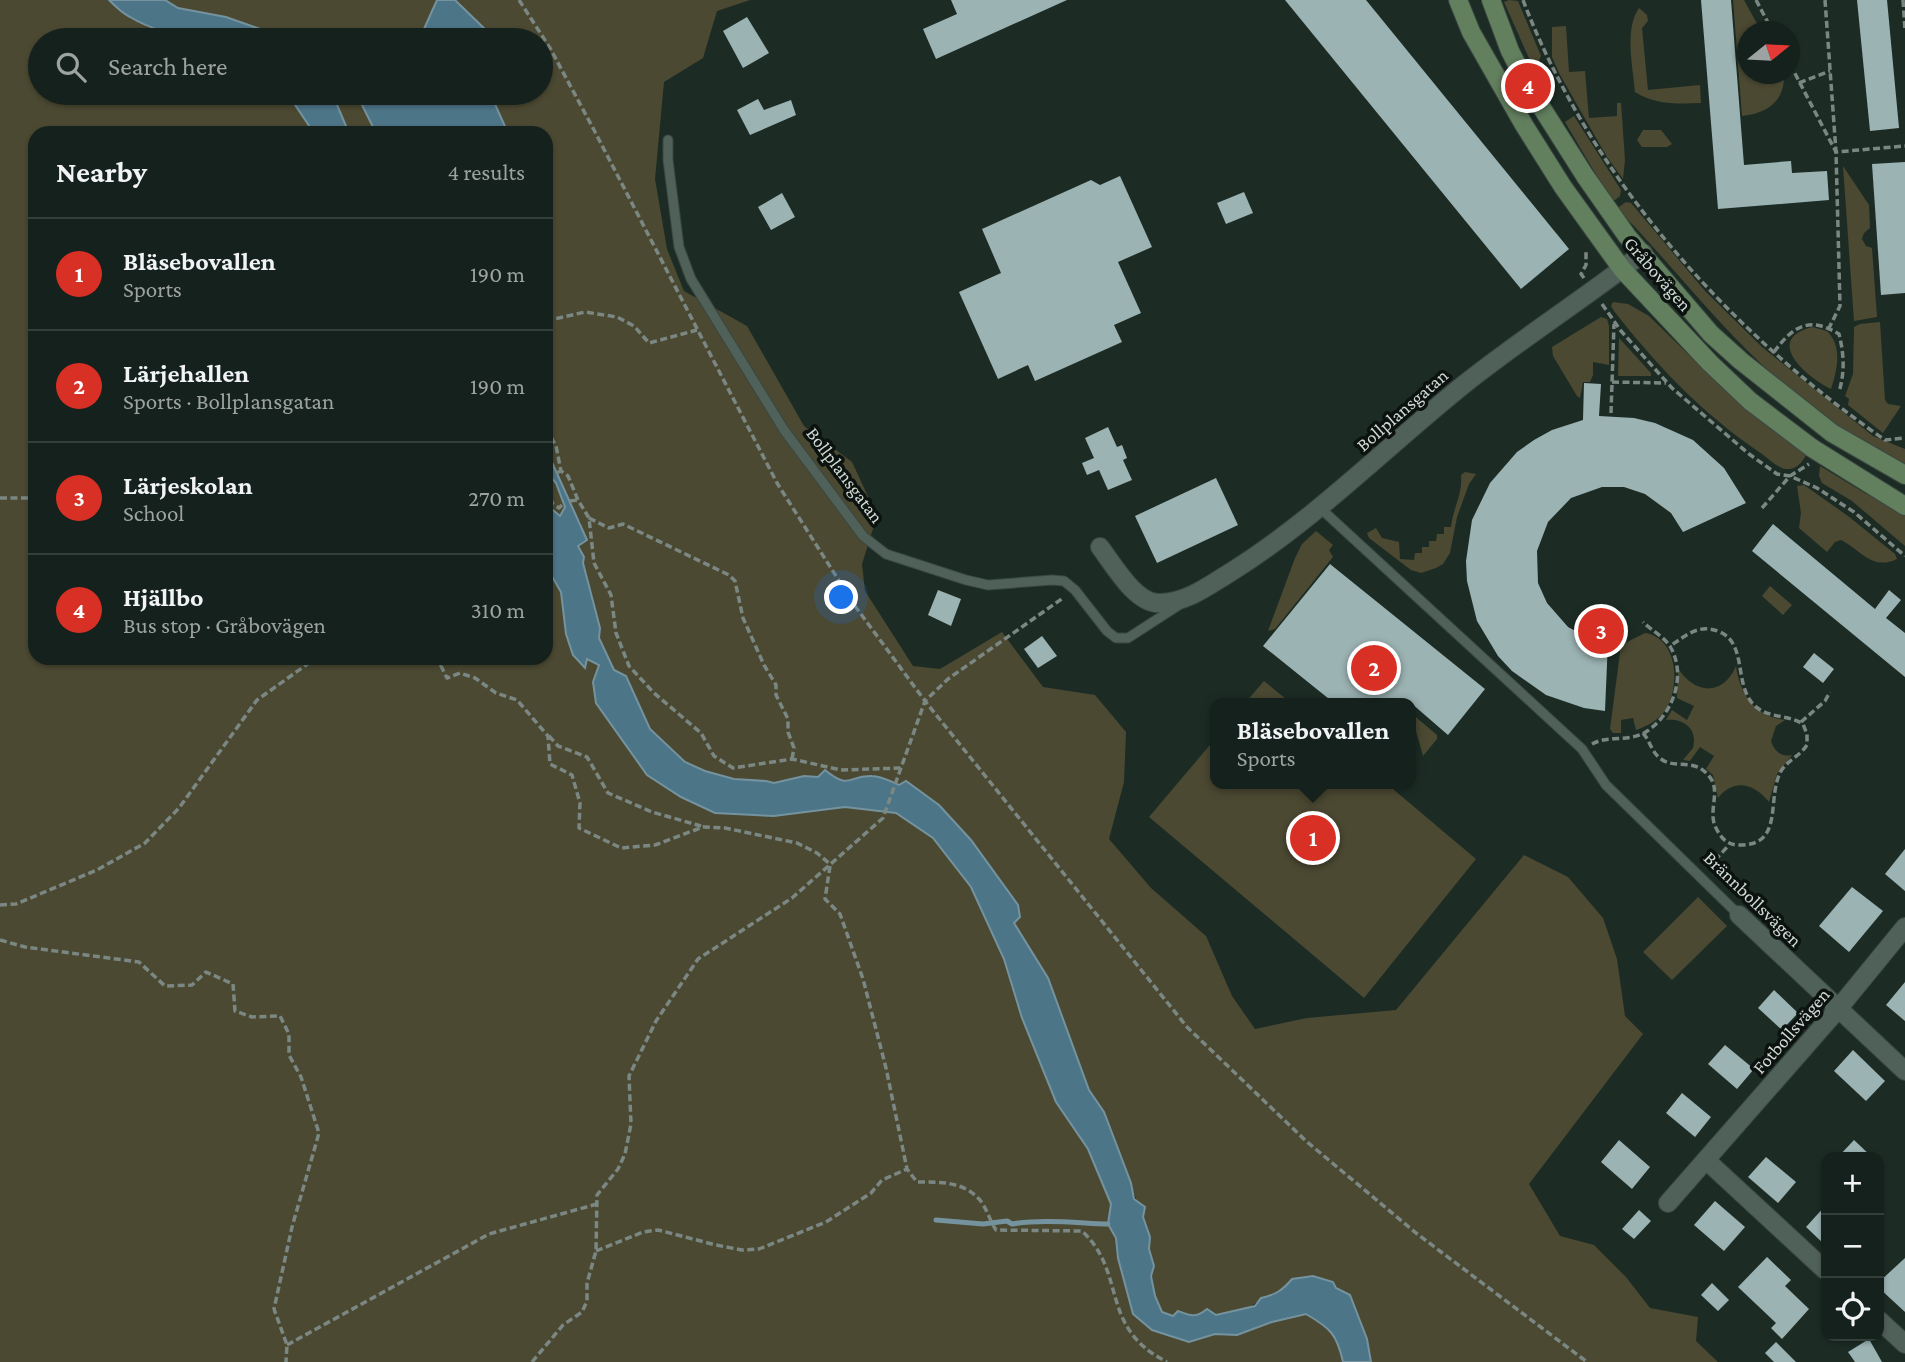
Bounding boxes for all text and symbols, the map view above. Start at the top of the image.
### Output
north arrow [1737,21,1800,84]
search box [28,28,553,105]
icon: search [52,48,90,86]
text: Search here [108,52,227,81]
pin: 4 [1505,60,1551,112]
text: Nearby [56,155,147,188]
text: 4 results [447,159,525,185]
street label: Gråbovägen [1620,233,1696,315]
text: Bläsebovallen [123,247,276,276]
text: 1 [75,261,83,287]
text: 190 m [470,261,525,287]
text: Sports [123,276,182,302]
text: Lärjehallen [123,359,249,388]
street label: Bollplansgatan [1352,365,1452,455]
text: 2 [73,373,85,399]
text: 190 m [470,373,525,399]
text: Sports · Bollplansgatan [123,388,334,414]
street label: Bollplansgatan [802,423,888,527]
text: Lärjeskolan [123,471,253,500]
text: 3 [73,485,85,511]
text: 270 m [468,485,525,511]
text: School [123,500,184,526]
your location [824,580,858,614]
text: Hjällbo [123,583,204,612]
text: 4 [73,597,85,623]
text: 310 m [471,597,525,623]
pin: 3 [1578,605,1624,657]
text: Bus stop · Gråbovägen [123,612,326,638]
pin: 2 [1351,642,1397,694]
popup [1210,698,1416,789]
text: Bläsebovallen [1237,716,1389,745]
text: Sports [1237,745,1295,771]
pin: 1 [1290,812,1336,864]
street label: Brännbollsvägen [1700,847,1806,951]
street label: Fotbollsvägen [1748,984,1834,1078]
map controls [1821,1152,1884,1341]
button: + [1821,1152,1884,1215]
button: − [1821,1215,1884,1278]
button: locate [1821,1278,1884,1341]

